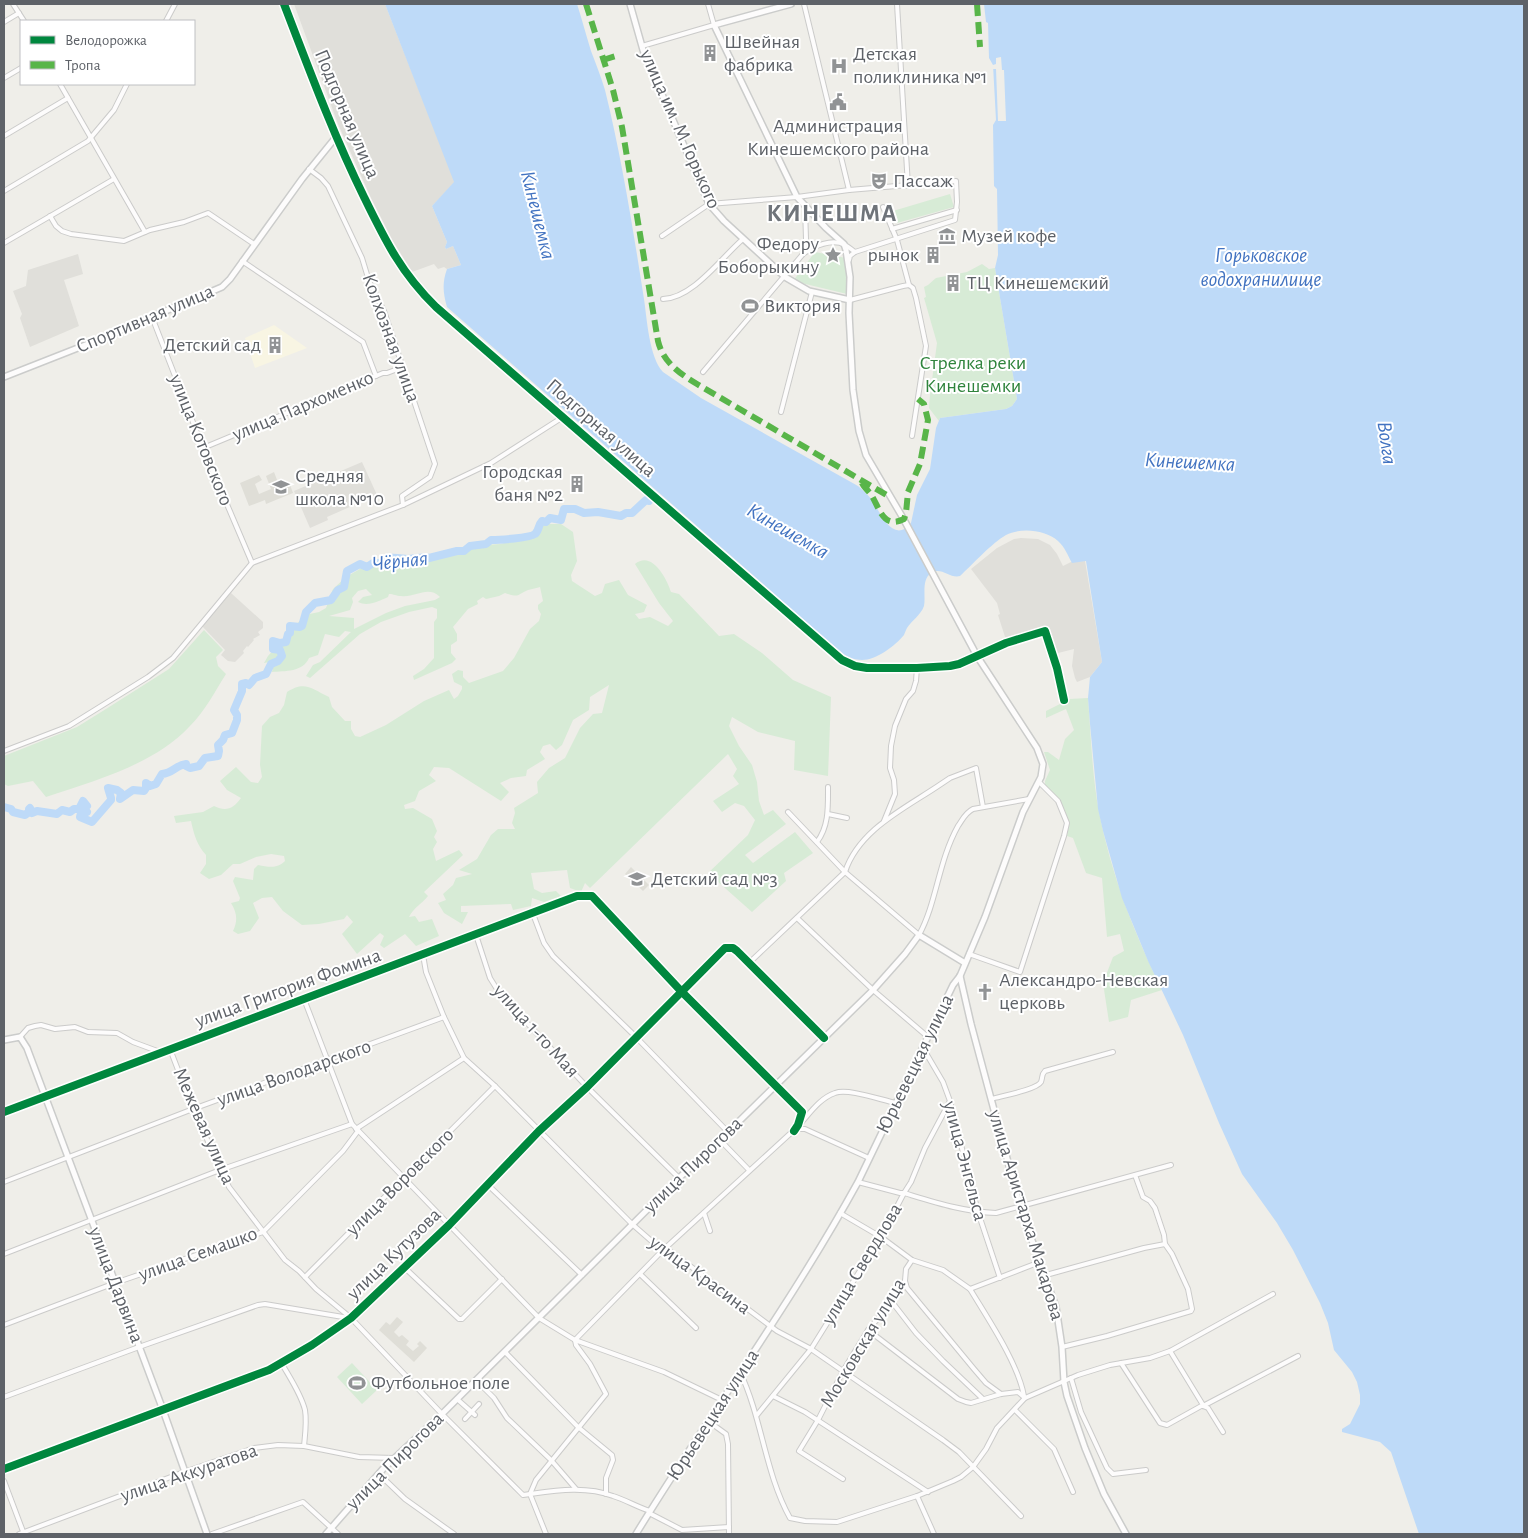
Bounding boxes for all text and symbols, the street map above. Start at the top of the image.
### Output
legend [20,20,195,85]
place label: Швейная фабрика [724,32,800,75]
text: Велодорожка [65,33,147,48]
building icon: Швейная фабрика [700,43,720,63]
place label: Детская поликлиника №1 [853,44,988,87]
street label: Подгорная улица [311,46,383,182]
street label: улица им. М.Горького [636,46,724,211]
hospital icon: Детская поликлиника №1 [829,56,849,76]
text: Тропа [65,58,101,73]
public building icon: Администрация Кинешемского района [828,92,848,112]
place label: Администрация Кинешемского района [747,116,929,159]
water label: Кинешемка [517,169,559,261]
theatre icon: Пассаж [869,171,889,191]
place label: Пассаж [893,171,953,191]
district label: КИНЕШМА [767,201,897,226]
museum icon: Музей кофе [937,226,957,246]
place label: Музей кофе [961,226,1056,246]
place label: Федору Боборыкину [718,234,819,277]
place icon: Федору Боборыкину [823,245,843,265]
place label: рынок [868,245,919,265]
building icon: рынок [923,245,943,265]
water label: Горьковское водохранилище [1201,245,1322,291]
street label: Колхозная улица [358,271,424,405]
building icon: ТЦ Кинешемский [943,273,963,293]
place label: ТЦ Кинешемский [967,273,1109,293]
street label: Спортивная улица [73,281,217,357]
sports icon: Виктория [740,296,760,316]
place label: Виктория [764,296,841,316]
place label: Детский сад [163,335,261,355]
building icon: Детский сад [265,335,285,355]
park label: Стрелка реки Кинешемки [920,353,1026,396]
street label: улица Пархоменко [229,367,377,445]
street label: улица Котовского [165,371,236,509]
street label: Подгорная улица [542,375,660,481]
water label: Волга [1374,420,1400,466]
water label: Кинешемка [1144,449,1236,475]
place label: Городская баня №2 [482,462,563,505]
place label: Средняя школа №10 [295,466,384,509]
building icon: Городская баня №2 [567,474,587,494]
school or university icon: Средняя школа №10 [271,477,291,497]
water label: Кинешемка [744,499,832,563]
water label: Чёрная [371,548,429,575]
school or university icon: Детский сад №3 [627,869,647,889]
place label: Детский сад №3 [651,869,778,889]
street label: улица Григория Фомина [191,945,384,1031]
place label: Александро-Невская церковь [999,970,1168,1013]
street label: улица 1-го Мая [488,980,583,1081]
church icon: Александро-Невская церковь [975,982,995,1002]
street label: Юрьевецкая улица [873,991,957,1137]
street label: улица Володарского [213,1036,374,1110]
street label: Межевая улица [169,1065,239,1187]
street label: улица Энгельса [939,1098,991,1223]
street label: улица Аристарха Макарова [984,1106,1068,1323]
street label: улица Пирогова [639,1113,746,1218]
street label: улица Воровского [342,1124,458,1240]
street label: улица Свердлова [817,1200,906,1329]
street label: улица Кутузова [342,1204,445,1304]
street label: улица Дарвина [84,1223,147,1346]
street label: улица Семашко [135,1223,260,1285]
street label: улица Красина [645,1231,754,1318]
street label: Московская улица [817,1275,909,1411]
street label: Юрьевецкая улица [663,1346,763,1484]
sports icon: Футбольное поле [347,1373,367,1393]
place label: Футбольное поле [371,1373,510,1393]
street label: улица Пирогова [342,1408,448,1514]
street label: улица Аккуратова [117,1440,260,1506]

